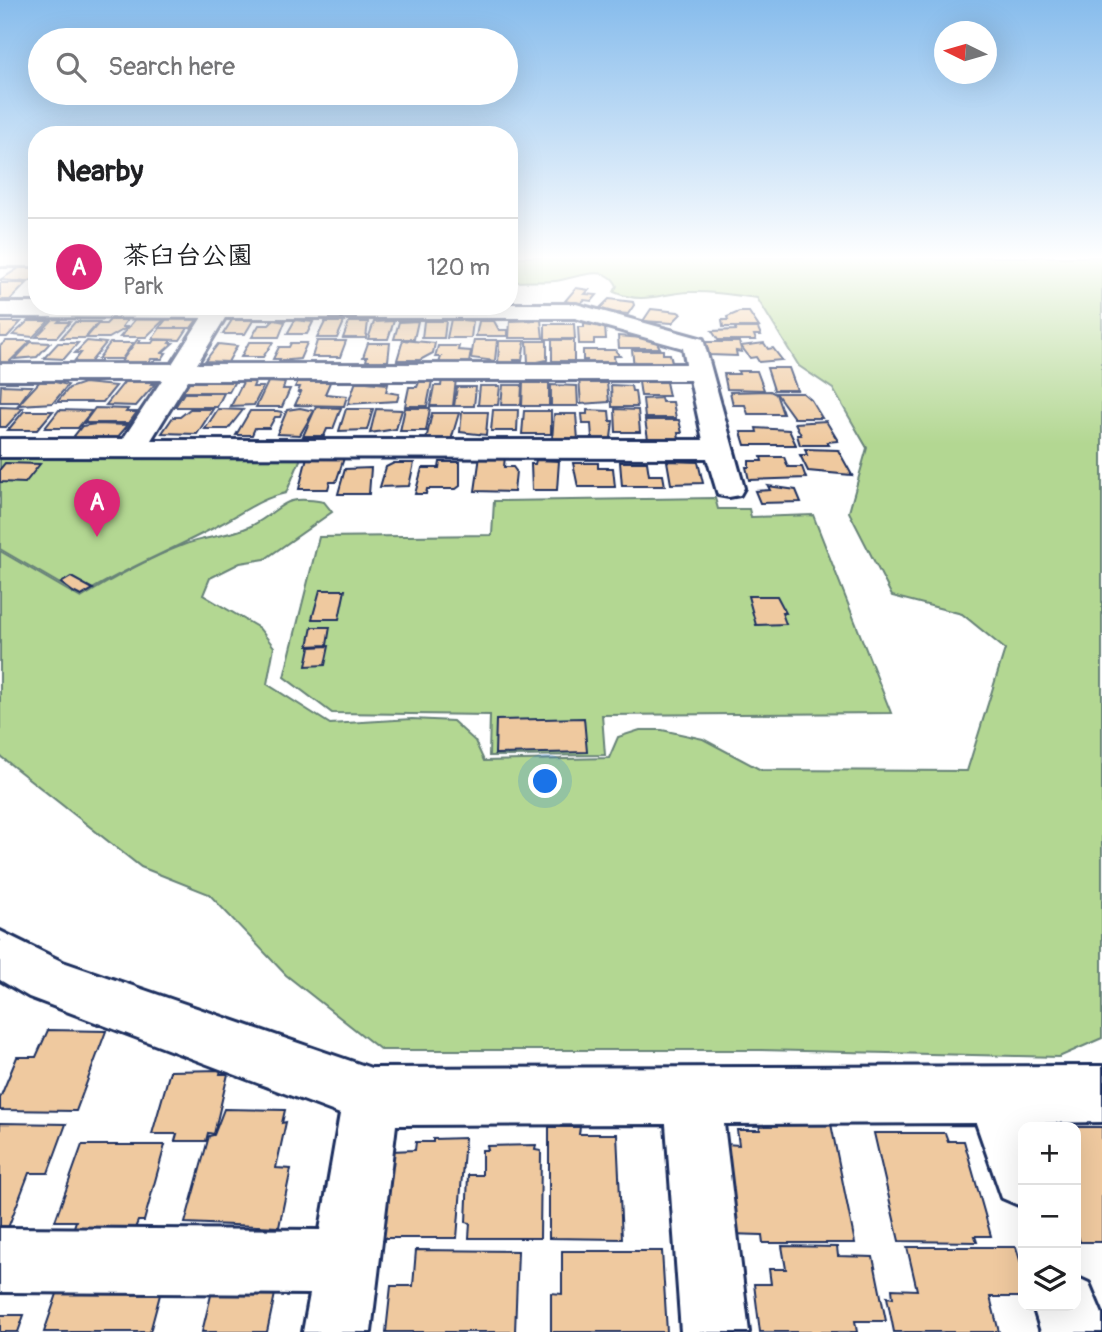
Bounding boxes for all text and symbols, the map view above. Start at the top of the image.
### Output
north arrow [934,21,997,84]
search box [28,28,518,105]
icon: search [52,48,90,86]
text: Search here [108,51,235,83]
text: Nearby [56,153,143,190]
text: 茶臼台公園 [123,240,253,272]
text: A [72,253,86,282]
text: 120 m [427,253,490,282]
text: Park [123,272,163,301]
pin: A [74,479,120,537]
your location [528,764,562,798]
map controls [1018,1122,1081,1311]
button: + [1018,1122,1081,1185]
button: − [1018,1185,1081,1248]
button: layers [1018,1248,1081,1311]

